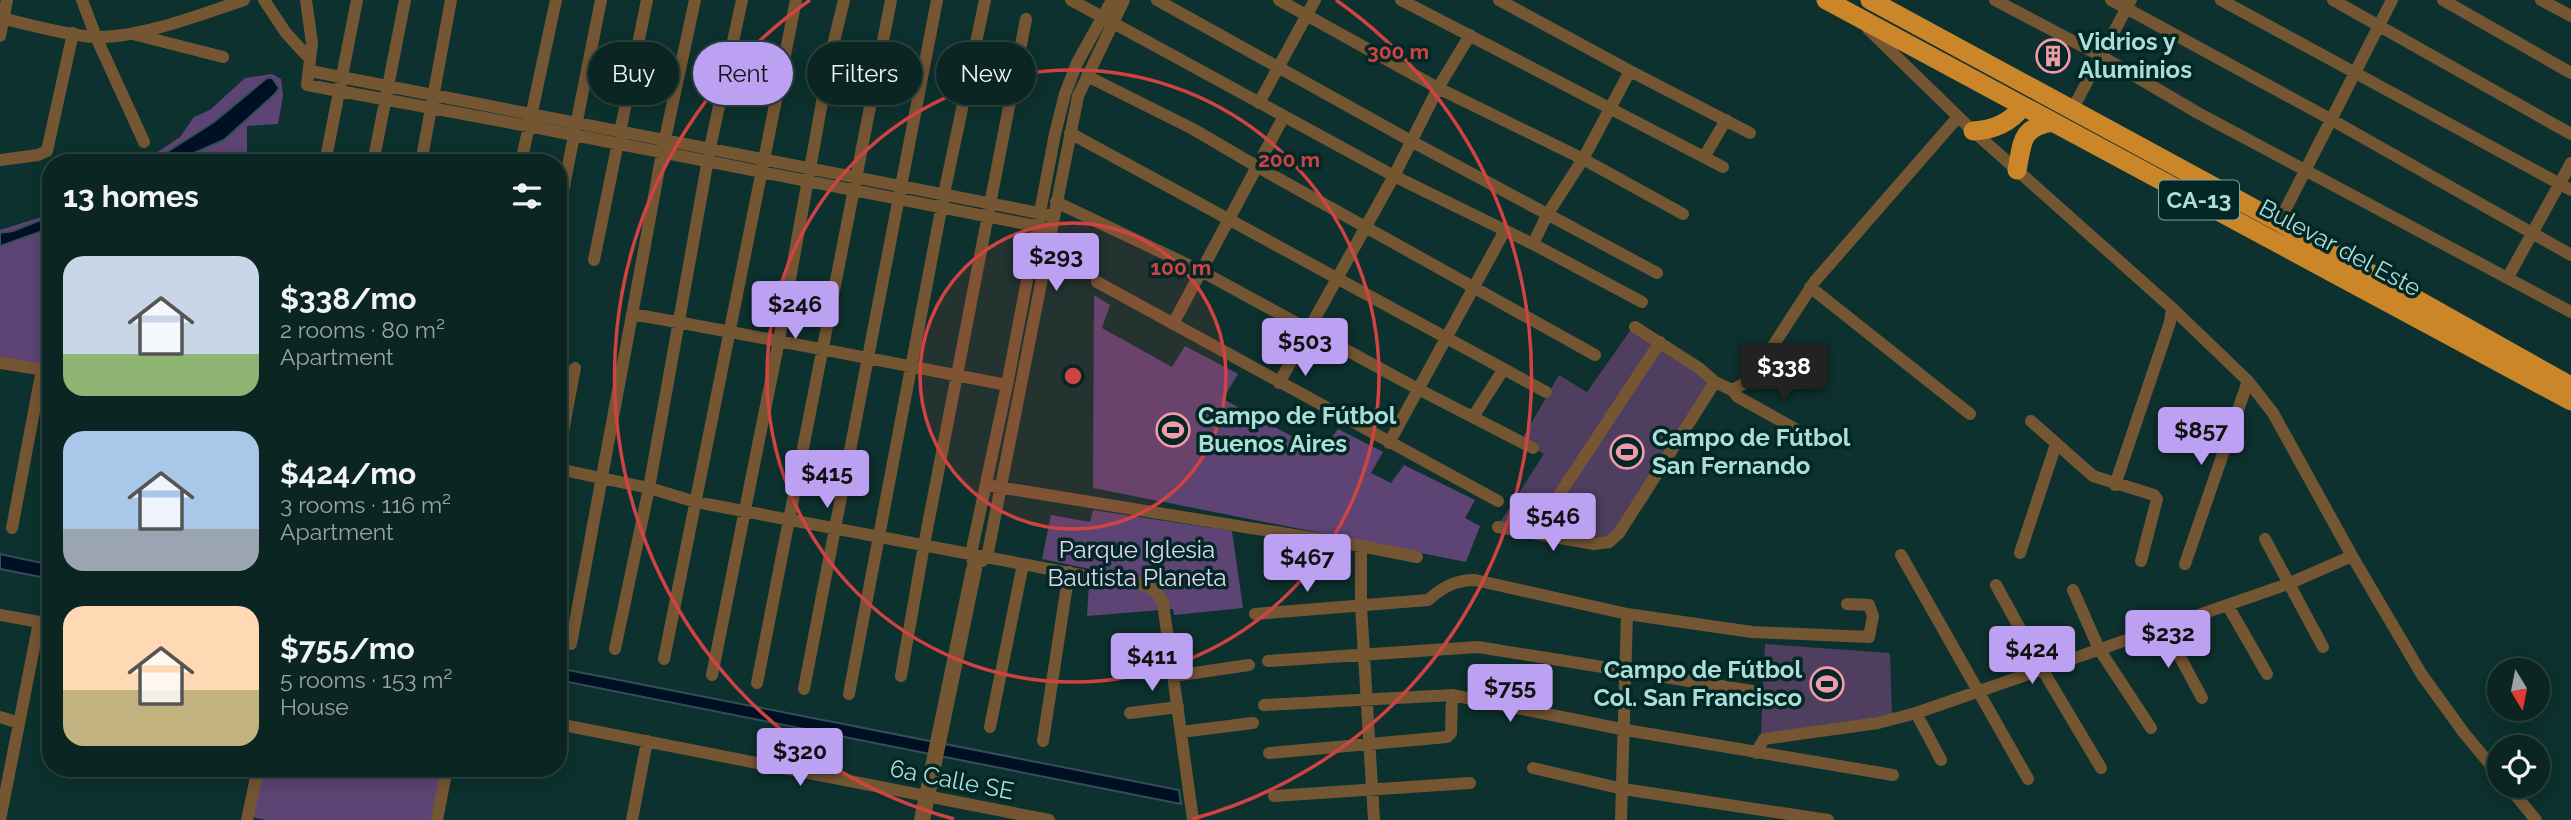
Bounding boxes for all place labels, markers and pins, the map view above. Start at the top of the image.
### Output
place label: Vidrios y Aluminios [2078,27,2192,84]
building icon: Vidrios y Aluminios [2034,37,2072,75]
pin: $293 [1015,233,1097,293]
pin: $246 [754,282,836,341]
pin: $503 [1264,318,1346,378]
pin: $338 [1743,344,1825,403]
centre of rings [1061,364,1085,388]
place label: Campo de Fútbol Buenos Aires [1198,401,1397,458]
pin: $857 [2160,407,2242,467]
sports icon: Campo de Fútbol Buenos Aires [1154,411,1192,449]
place label: Campo de Fútbol San Fernando [1652,423,1851,480]
sports icon: Campo de Fútbol San Fernando [1608,433,1646,471]
pin: $415 [786,450,868,510]
pin: $546 [1512,494,1594,553]
pin: $467 [1266,534,1348,594]
pin: $232 [2127,610,2209,670]
pin: $424 [1991,626,2073,686]
pin: $411 [1111,634,1193,693]
place label: Campo de Fútbol Col. San Francisco [1593,655,1802,712]
pin: $755 [1469,664,1551,724]
sports icon: Campo de Fútbol Col. San Francisco [1808,665,1846,703]
pin: $320 [759,728,841,788]

